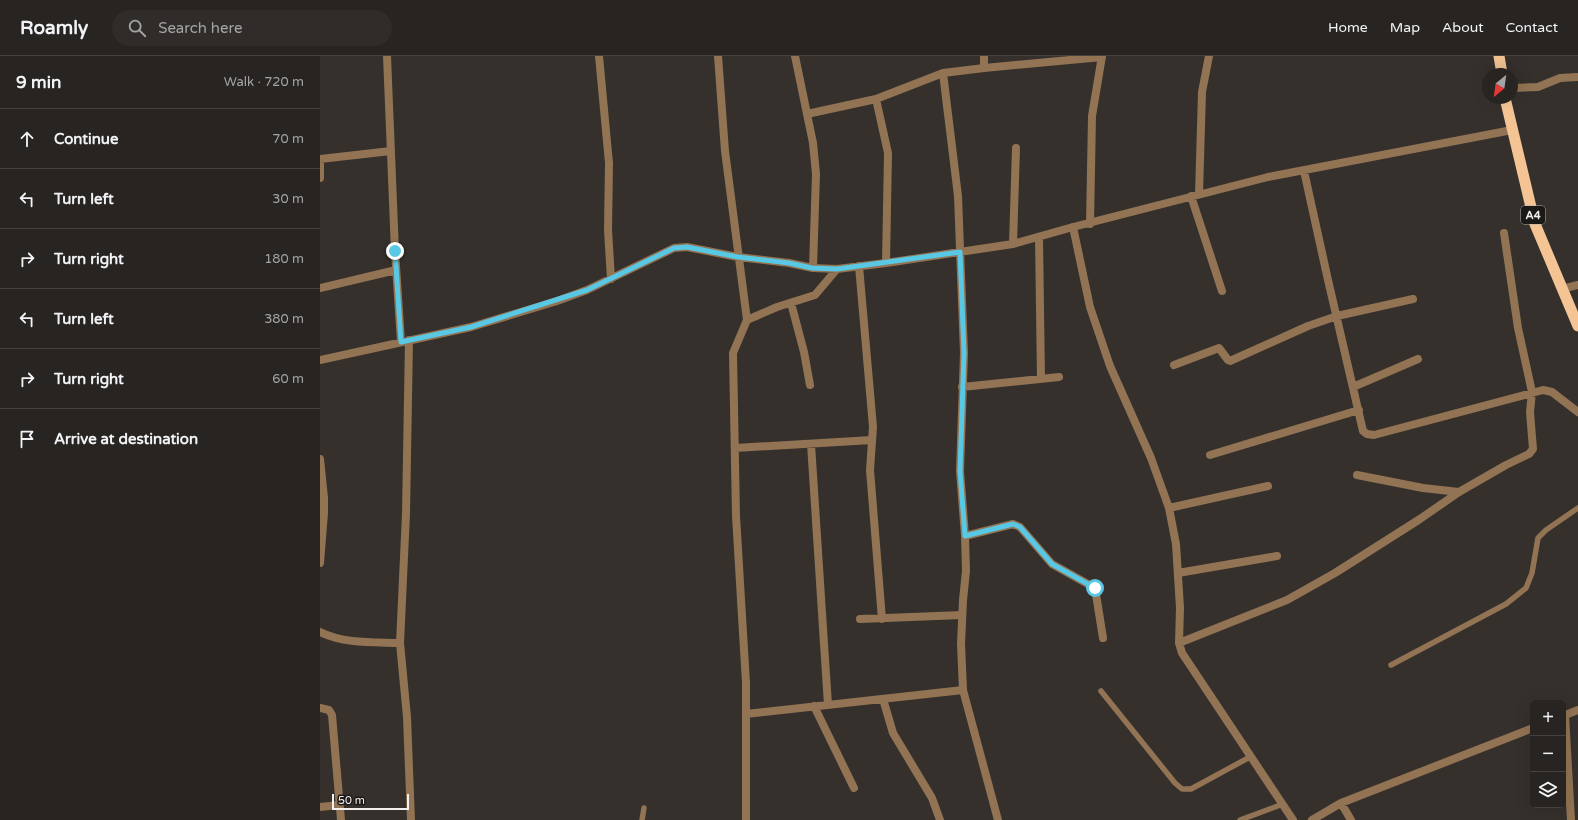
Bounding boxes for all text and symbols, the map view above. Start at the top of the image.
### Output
search box [112,10,392,46]
text: Roamly [20,17,88,39]
icon: search [126,17,148,39]
text: Search here [158,19,243,37]
text: Home [1328,19,1368,36]
text: Map [1390,19,1420,36]
text: About [1442,19,1484,36]
text: Contact [1506,19,1558,36]
north arrow [1482,68,1518,104]
text: 9 min [16,72,61,93]
text: Walk · 720 m [224,74,304,90]
icon: ahead [16,128,38,150]
text: Continue [54,130,118,148]
text: 70 m [272,131,304,147]
icon: left [16,188,38,210]
text: Turn left [54,190,114,208]
text: 30 m [272,191,304,207]
road number: A4 [1521,206,1545,224]
route end [386,242,404,260]
icon: right [16,248,38,270]
text: Turn right [54,250,124,268]
text: 180 m [264,251,304,267]
icon: left [16,308,38,330]
text: Turn left [54,310,114,328]
text: 380 m [264,311,304,327]
icon: right [16,368,38,390]
text: Turn right [54,370,124,388]
text: 60 m [272,371,304,387]
icon: arrive [16,428,38,450]
text: Arrive at destination [54,430,198,448]
route start [1086,579,1104,597]
map controls [1530,700,1566,808]
button: + [1530,700,1566,736]
button: − [1530,736,1566,772]
button: layers [1530,772,1566,808]
scale bar [332,792,409,811]
text: 50 m [338,794,365,807]

